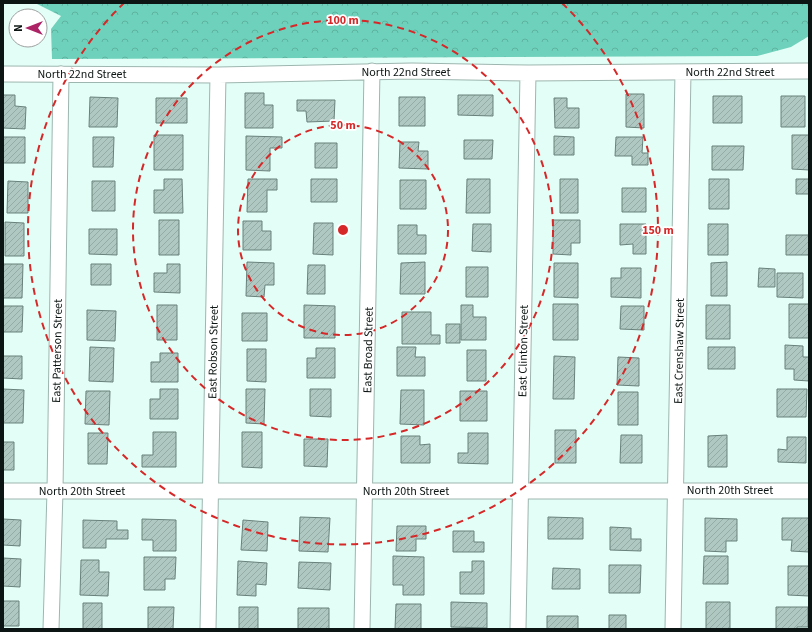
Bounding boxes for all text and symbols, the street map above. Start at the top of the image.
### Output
north arrow [8,8,48,48]
text: 100 m [327,12,359,29]
text: N [11,24,26,32]
street label: North 22nd Street [361,64,451,81]
street label: North 22nd Street [685,64,775,81]
street label: North 22nd Street [37,66,127,83]
text: 50 m [330,117,356,134]
text: 150 m [642,222,674,239]
centre of rings [336,223,350,237]
street label: East Crenshaw Street [670,298,689,404]
street label: East Patterson Street [48,299,67,403]
street label: East Robson Street [204,305,223,399]
street label: East Clinton Street [514,305,533,397]
street label: East Broad Street [359,307,378,393]
street label: North 20th Street [687,482,773,499]
street label: North 20th Street [39,483,125,500]
street label: North 20th Street [363,483,449,500]

